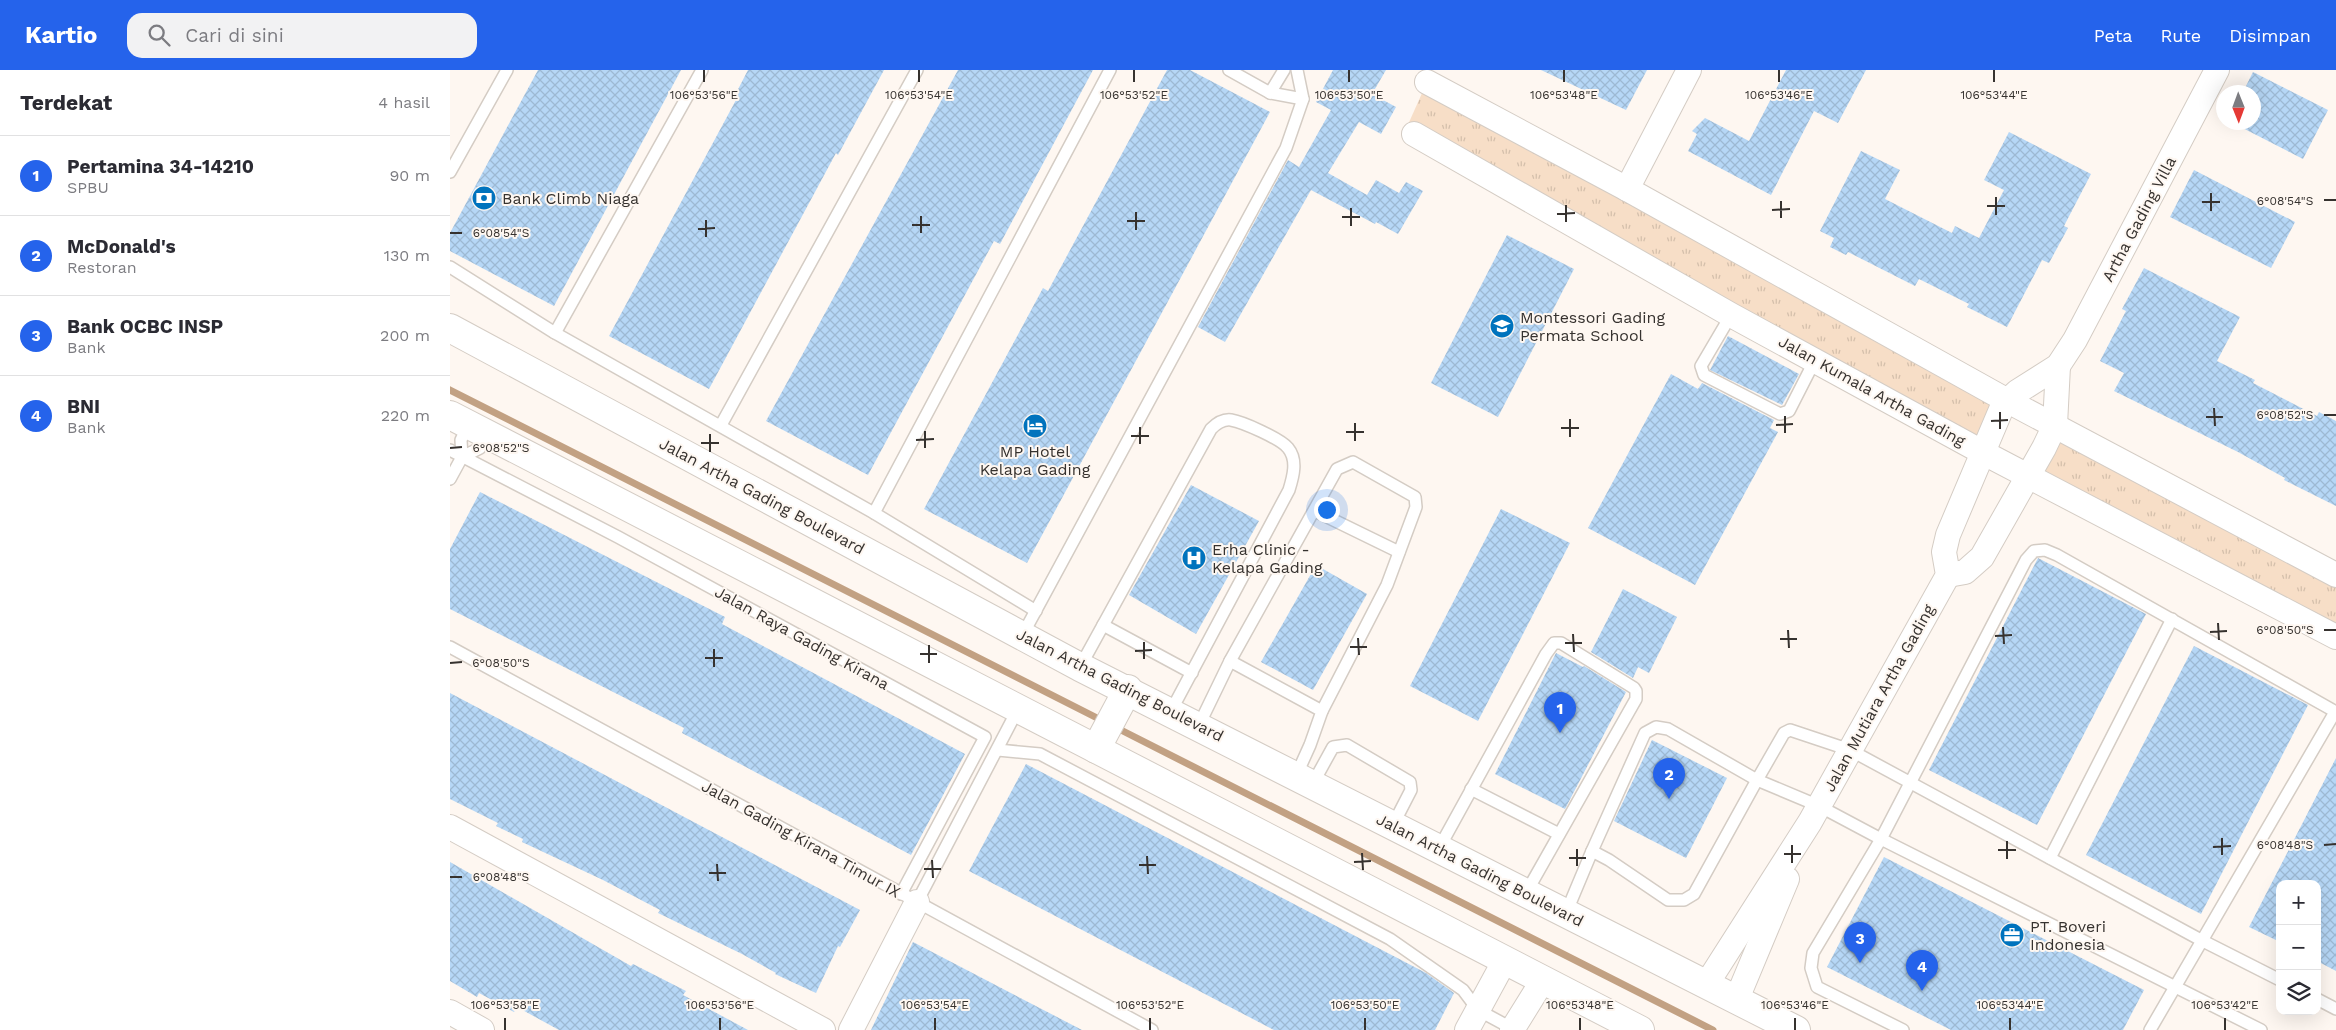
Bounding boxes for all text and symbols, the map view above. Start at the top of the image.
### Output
search box [127,13,477,58]
text: Kartio [25,21,97,49]
icon: search [145,21,173,49]
text: Cari di sini [185,24,284,47]
text: Peta [2094,25,2132,46]
text: Rute [2160,25,2201,46]
text: Disimpan [2229,25,2311,46]
north arrow [2216,85,2261,130]
text: 106°53'56"E [670,88,739,102]
text: 106°53'54"E [885,88,953,102]
text: 106°53'52"E [1100,88,1168,102]
text: 106°53'50"E [1315,88,1384,102]
text: 106°53'48"E [1530,88,1598,102]
text: 106°53'46"E [1745,88,1813,102]
text: 106°53'44"E [1960,88,2028,102]
text: Terdekat [20,90,112,115]
text: 4 hasil [378,93,430,112]
street label: Artha Gading Villa [2098,153,2180,285]
text: Pertamina 34-14210 [67,155,254,178]
text: 1 [33,166,39,185]
text: 90 m [389,166,430,185]
text: SPBU [67,178,109,197]
bank icon: Bank Climb Niaga [471,185,497,211]
place label: Bank Climb Niaga [502,189,639,208]
text: 6°08'54"S [2257,194,2313,208]
text: 6°08'54"S [473,226,529,240]
text: McDonald's [67,235,176,258]
text: 2 [31,246,41,265]
text: 130 m [384,246,430,265]
text: Restoran [67,258,137,277]
place label: Montessori Gading Permata School [1520,308,1665,345]
school or university icon: Montessori Gading Permata School [1489,313,1515,339]
text: Bank OCBC INSP [67,315,223,338]
text: 3 [31,326,41,345]
text: 200 m [380,326,430,345]
street label: Jalan Kumala Artha Gading [1775,332,1969,451]
text: Bank [67,338,105,357]
text: BNI [67,395,100,418]
text: 4 [31,406,41,425]
text: 220 m [381,406,430,425]
text: 6°08'52"S [2257,408,2314,422]
hotel icon: MP Hotel Kelapa Gading [1022,413,1048,439]
text: Bank [67,418,105,437]
street label: Jalan Artha Gading Boulevard [656,434,868,558]
text: 6°08'52"S [473,441,530,455]
place label: MP Hotel Kelapa Gading [980,442,1091,479]
your location [1314,497,1340,523]
place label: Erha Clinic - Kelapa Gading [1212,540,1323,577]
hospital icon: Erha Clinic - Kelapa Gading [1181,545,1207,571]
street label: Jalan Raya Gading Kirana [711,582,893,694]
street label: Jalan Mutiara Artha Gading [1820,601,1939,795]
text: 6°08'50"S [2256,623,2314,637]
street label: Jalan Artha Gading Boulevard [1013,624,1227,746]
text: 6°08'50"S [472,656,530,670]
pin: 1 [1544,692,1576,733]
pin: 2 [1653,758,1685,799]
street label: Jalan Gading Kirana Timur IX [698,776,904,902]
street label: Jalan Artha Gading Boulevard [1373,809,1587,931]
text: 6°08'48"S [2257,838,2313,852]
text: 6°08'48"S [473,870,529,884]
map controls [2276,880,2321,1015]
button: + [2276,880,2321,925]
place label: PT. Boveri Indonesia [2030,917,2106,954]
pin: 3 [1844,922,1876,963]
office icon: PT. Boveri Indonesia [1999,922,2025,948]
button: − [2276,925,2321,970]
pin: 4 [1906,950,1938,991]
button: layers [2276,970,2321,1015]
text: 106°53'58"E [471,998,540,1012]
text: 106°53'56"E [686,998,755,1012]
text: 106°53'54"E [901,998,969,1012]
text: 106°53'52"E [1116,998,1184,1012]
text: 106°53'50"E [1331,998,1400,1012]
text: 106°53'48"E [1546,998,1614,1012]
text: 106°53'46"E [1761,998,1829,1012]
text: 106°53'44"E [1976,998,2044,1012]
text: 106°53'42"E [2191,998,2259,1012]

